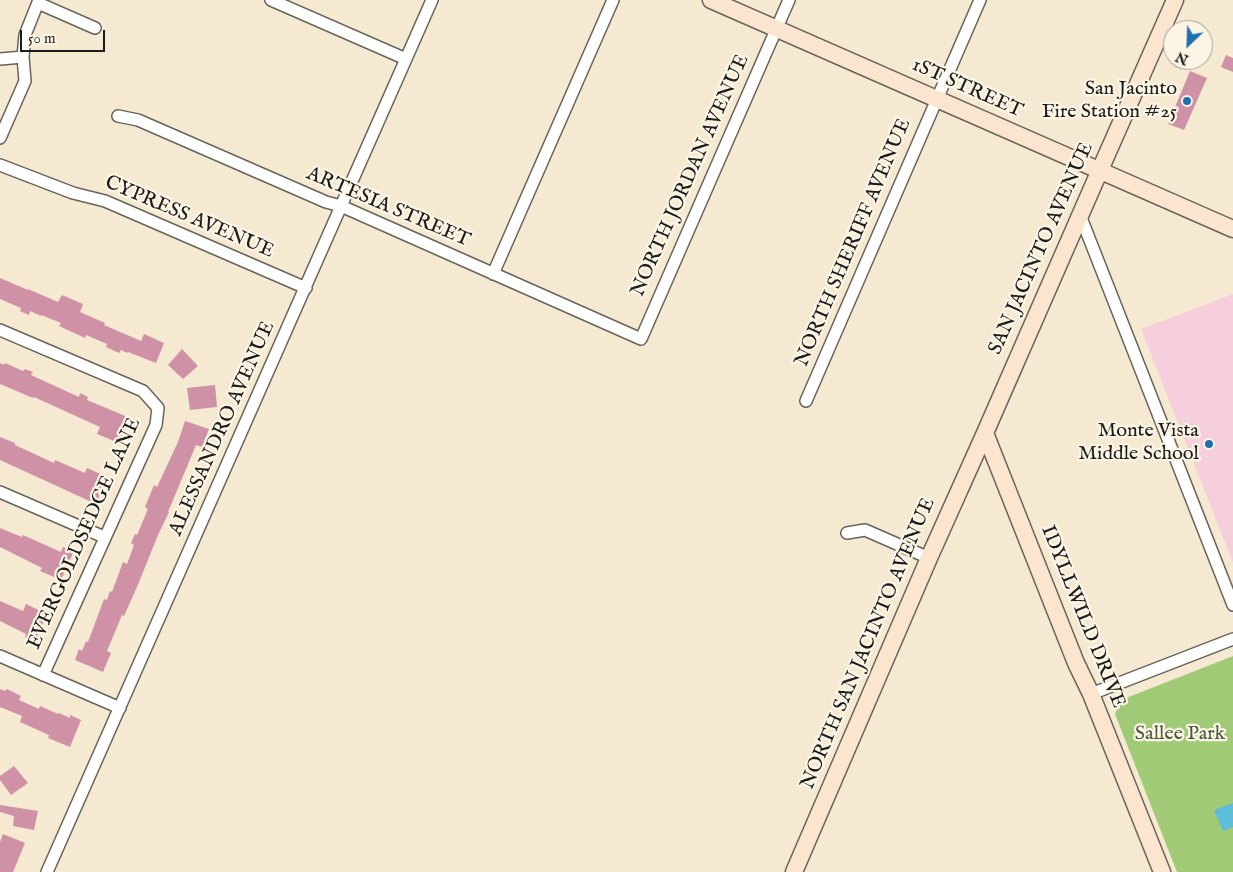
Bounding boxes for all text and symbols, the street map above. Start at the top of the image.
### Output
scale bar [22,20,108,52]
north arrow [1163,20,1213,70]
text: 50 m [28,29,56,48]
text: N [1173,47,1192,68]
street label: NORTH JORDAN AVENUE [627,51,755,301]
street label: 1ST STREET [908,54,1026,124]
place label: San Jacinto Fire Station #25 [1042,78,1177,125]
marker: San Jacinto Fire Station #25 [1181,95,1193,107]
street label: NORTH SHERIFF AVENUE [791,116,917,370]
street label: SAN JACINTO AVENUE [984,139,1100,359]
street label: ARTESIA STREET [302,163,474,253]
street label: CYPRESS AVENUE [101,172,277,264]
street label: ALESSANDRO AVENUE [165,318,281,540]
street label: EVERGOLDSEDGE LANE [23,414,147,654]
place label: Monte Vista Middle School [1078,420,1199,467]
marker: Monte Vista Middle School [1203,438,1215,450]
street label: NORTH SAN JACINTO AVENUE [797,495,941,793]
street label: IDYLLWILD DRIVE [1034,522,1130,712]
park label: Sallee Park [1135,723,1225,747]

